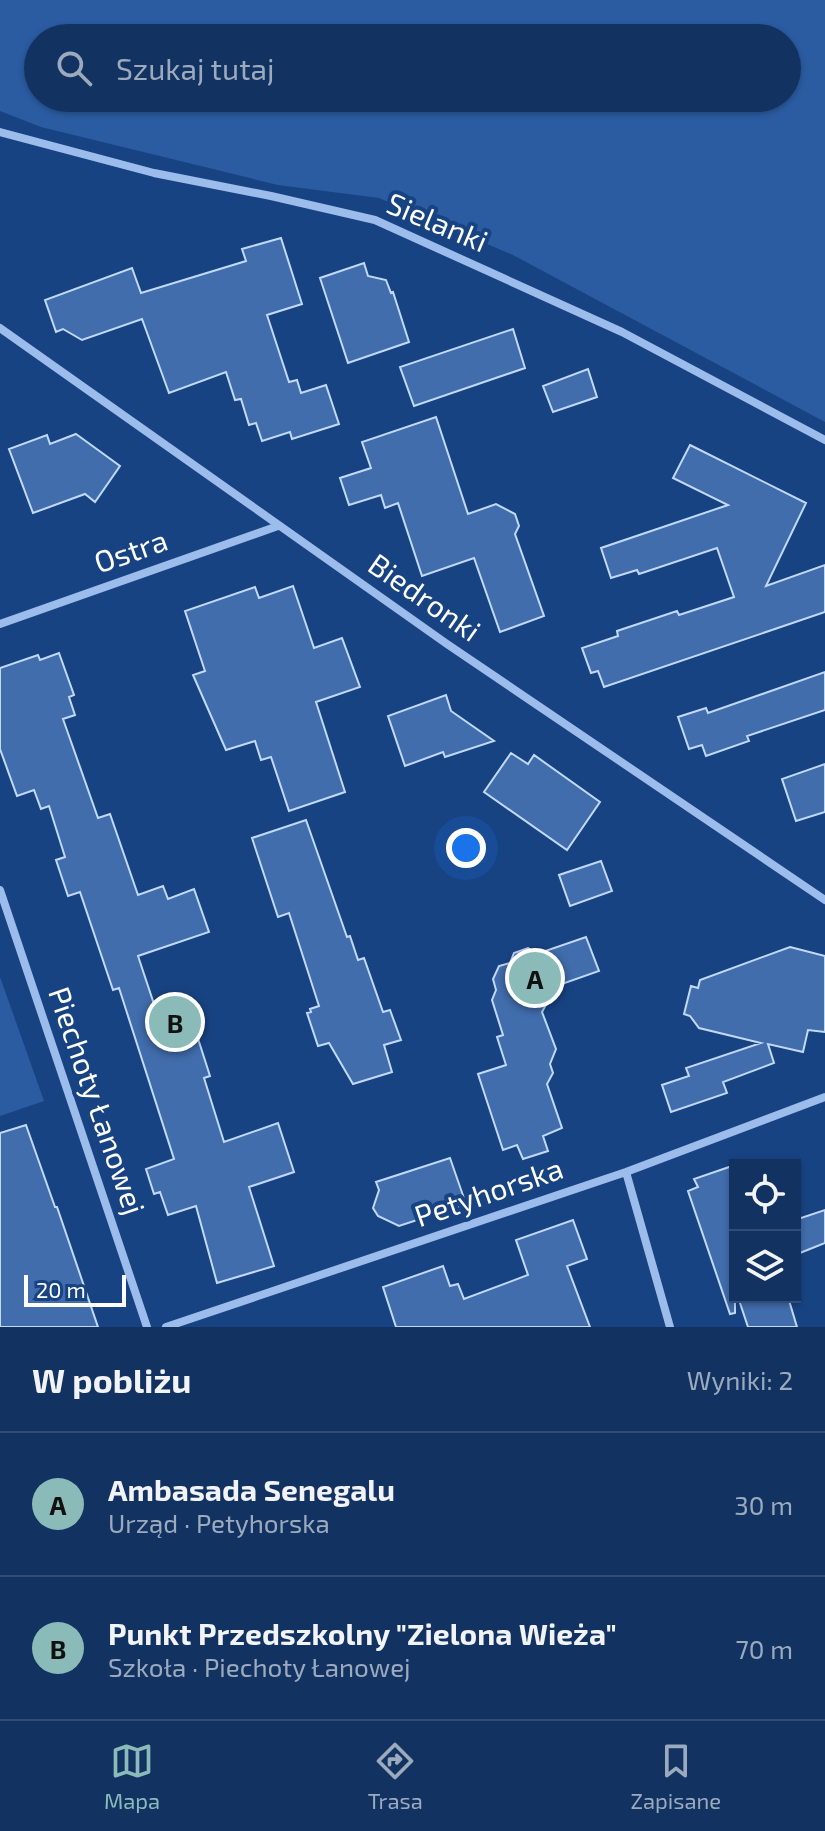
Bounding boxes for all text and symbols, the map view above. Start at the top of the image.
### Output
search box [24,24,801,112]
icon: search [52,46,96,90]
text: Szukaj tutaj [116,50,275,86]
street label: Sielanki [382,184,494,258]
street label: Ostra [89,521,172,579]
street label: Biedronki [362,545,488,648]
your location [446,828,486,868]
pin: A [509,948,561,1008]
street label: Piechoty Łanowej [42,982,154,1219]
pin: B [149,992,201,1052]
street label: Petyhorska [409,1149,567,1233]
map controls [729,1159,801,1303]
button: locate [729,1159,801,1231]
button: layers [729,1231,801,1303]
scale bar [24,1271,126,1307]
text: 20 m [36,1276,86,1302]
text: W pobliżu [32,1359,192,1400]
text: Wyniki: 2 [687,1364,793,1395]
text: Ambasada Senegalu [108,1471,395,1507]
text: A [50,1489,66,1520]
text: 30 m [734,1489,793,1520]
text: Urząd · Petyhorska [108,1507,330,1538]
text: Punkt Przedszkolny "Zielona Wieża" [108,1615,617,1651]
text: B [50,1633,66,1664]
text: 70 m [735,1633,793,1664]
text: Szkoła · Piechoty Łanowej [108,1651,411,1682]
tab: Mapa [104,1739,160,1813]
tab: Trasa [368,1739,423,1813]
tab: Zapisane [630,1739,721,1813]

